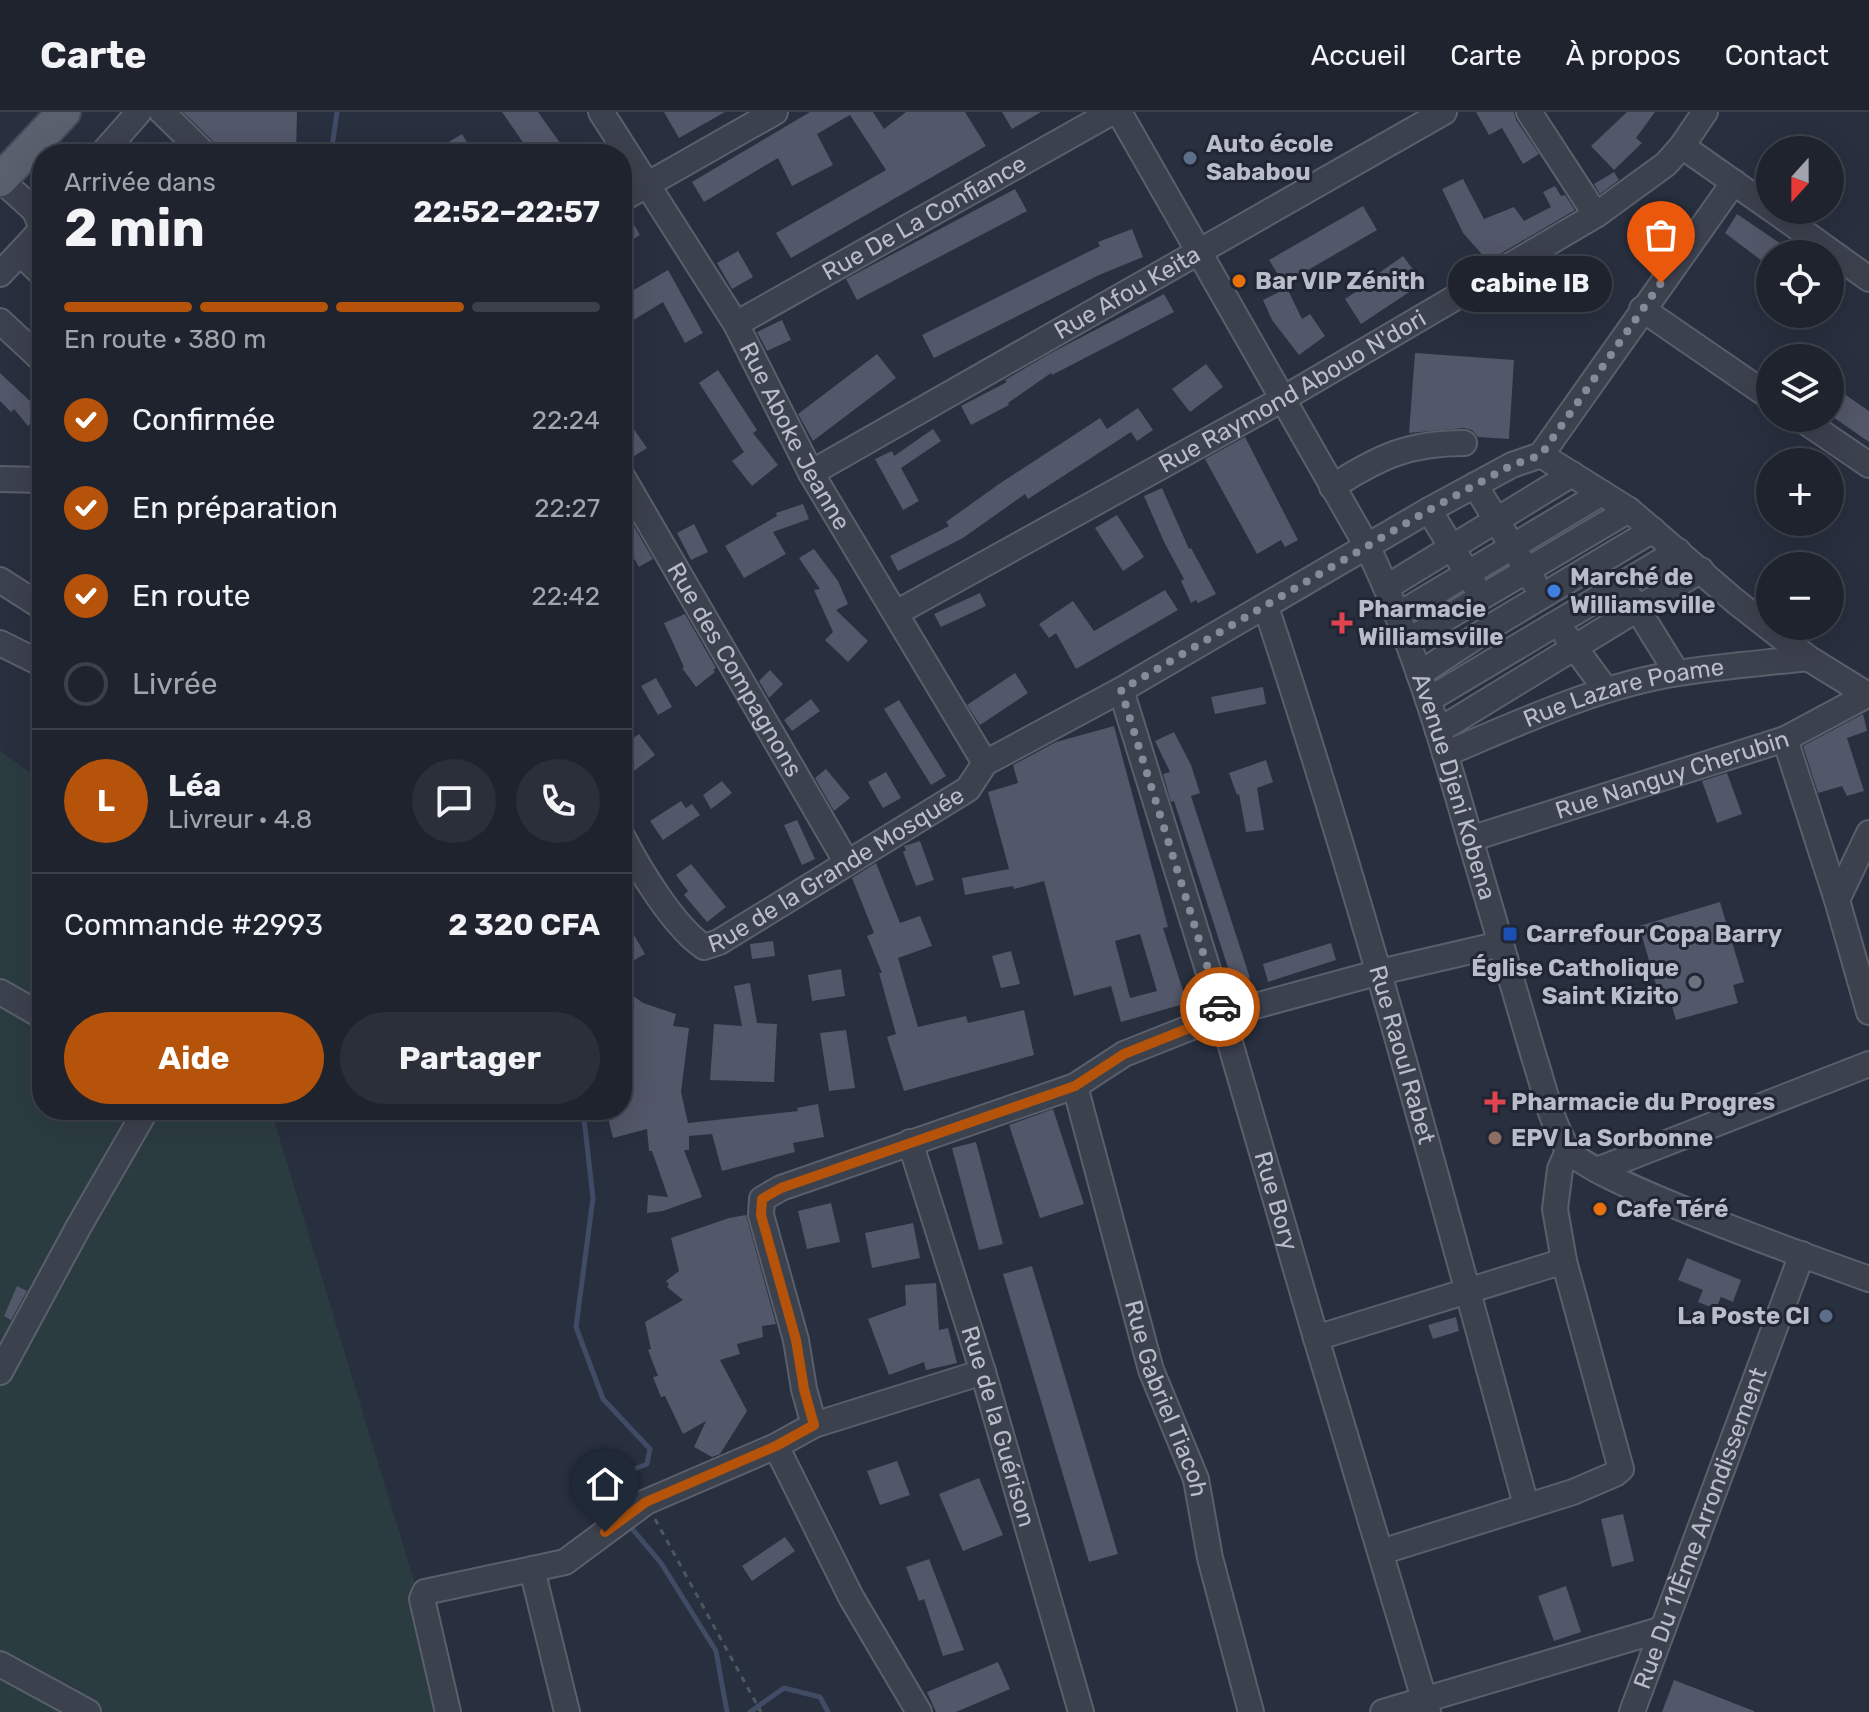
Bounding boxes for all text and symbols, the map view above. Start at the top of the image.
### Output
text: Carte [40,32,147,78]
text: Accueil [1311,39,1406,72]
text: Carte [1450,39,1522,72]
text: À propos [1566,39,1681,72]
text: Contact [1725,39,1829,72]
place label: Auto école Sababou [1206,130,1334,186]
north arrow [1756,136,1844,224]
map controls [1756,136,1844,640]
street label: Rue De La Confiance [817,149,1031,287]
marker: Auto école Sababou [1181,149,1199,167]
text: Arrivée dans [64,167,216,198]
text: 22:52–22:57 [413,194,600,230]
text: 2 min [64,197,205,259]
pin [1627,201,1695,283]
icon: bag [1639,213,1683,257]
street label: Rue Afou Keita [1049,240,1205,345]
button: locate [1756,240,1844,328]
callout: cabine IB [1449,255,1613,311]
place label: Bar VIP Zénith [1255,267,1425,295]
text: cabine IB [1471,268,1589,299]
marker: Bar VIP Zénith [1230,272,1248,290]
street label: Rue Raymond Abouo N'dori [1154,304,1431,479]
text: En route · 380 m [64,324,266,355]
street label: Rue Aboke Jeanne [734,338,856,535]
button: layers [1756,344,1844,432]
icon: check [64,398,108,442]
text: Confirmée [132,402,275,438]
text: 22:24 [532,405,600,436]
button: + [1756,448,1844,536]
icon: check [64,486,108,530]
text: En préparation [132,490,338,526]
text: 22:27 [534,493,600,524]
button: − [1756,552,1844,640]
street label: Rue des Compagnons [661,557,808,782]
place label: Marché de Williamsville [1570,563,1715,619]
icon: check [64,574,108,618]
text: En route [132,578,251,614]
text: 22:42 [531,581,600,612]
marker: Marché de Williamsville [1545,582,1563,600]
place label: Pharmacie Williamsville [1358,595,1503,651]
marker: Pharmacie Williamsville [1333,614,1351,632]
street label: Rue Lazare Poame [1519,653,1725,733]
text: Livrée [132,666,217,702]
street label: Avenue Djeni Kobena [1406,670,1501,903]
street label: Rue Nanguy Cherubin [1552,725,1792,825]
button: chat [412,759,496,843]
button: phone [516,759,600,843]
text: Léa [168,768,221,804]
street label: Rue de la Grande Mosquée [704,781,969,959]
text: L [97,783,115,819]
text: Livreur · 4.8 [168,804,312,835]
text: Commande #2993 [64,907,323,943]
text: 2 320 CFA [448,907,600,943]
place label: Carrefour Copa Barry [1526,920,1782,948]
marker: Carrefour Copa Barry [1501,925,1519,943]
place label: Église Catholique Saint Kizito [1471,954,1679,1010]
street label: Rue Raoul Rabet [1363,962,1441,1147]
courier [1180,967,1260,1047]
marker: Église Catholique Saint Kizito [1686,973,1704,991]
icon: car [1198,985,1242,1029]
button: Aide [64,1012,324,1104]
button: Partager [340,1012,600,1104]
place label: Pharmacie du Progres [1511,1088,1775,1116]
marker: Pharmacie du Progres [1486,1093,1504,1111]
place label: EPV La Sorbonne [1511,1124,1713,1152]
marker: EPV La Sorbonne [1486,1129,1504,1147]
street label: Rue Bory [1248,1148,1304,1254]
place label: Cafe Téré [1616,1195,1729,1223]
marker: Cafe Téré [1591,1200,1609,1218]
street label: Rue Gabriel Tiacoh [1119,1297,1213,1499]
place label: La Poste CI [1677,1302,1810,1330]
marker: La Poste CI [1817,1307,1835,1325]
street label: Rue de la Guérison [955,1323,1041,1530]
street label: Rue Du 11Ème Arrondissement [1628,1364,1773,1693]
pin [571,1450,639,1532]
icon: home [583,1462,627,1506]

